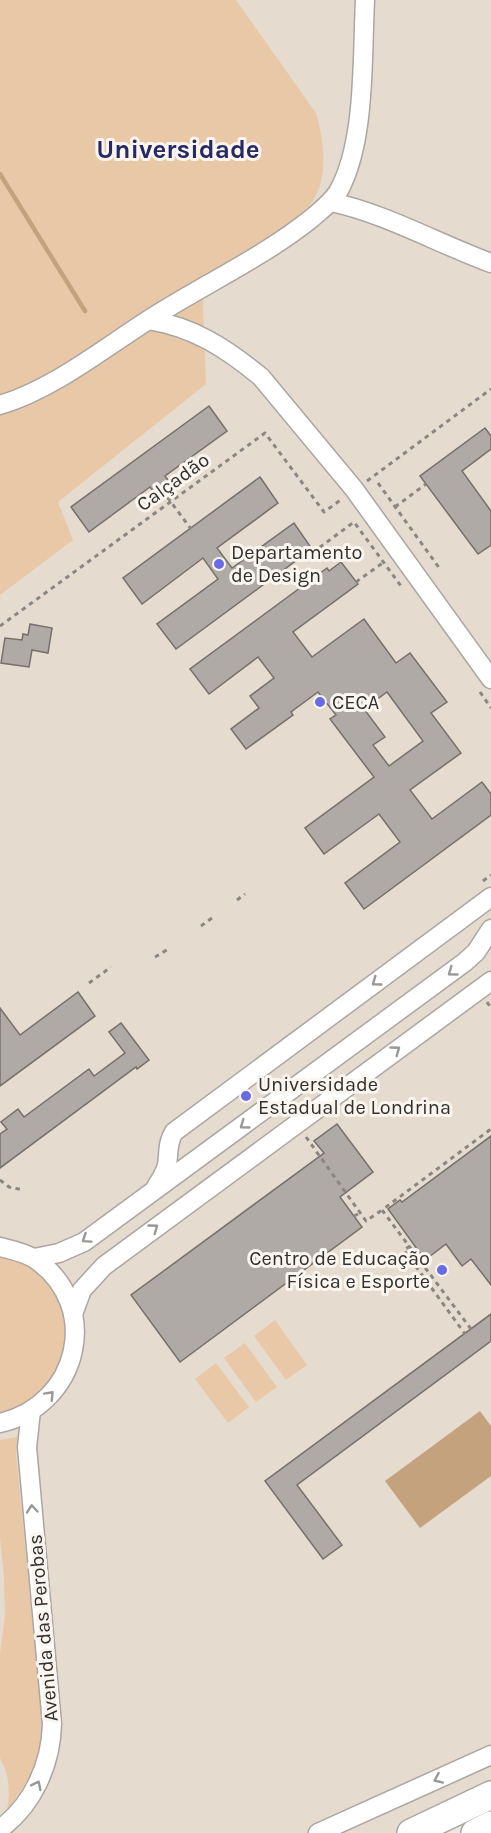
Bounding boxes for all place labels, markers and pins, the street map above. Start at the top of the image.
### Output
place label: Departamento de Design [231,541,362,587]
marker: Departamento de Design [212,557,226,571]
place label: CECA [332,691,379,714]
marker: CECA [313,695,327,709]
place label: Universidade Estadual de Londrina [258,1073,451,1119]
marker: Universidade Estadual de Londrina [239,1089,253,1103]
place label: Centro de Educação Física e Esporte [249,1247,430,1293]
marker: Centro de Educação Física e Esporte [435,1263,449,1277]

